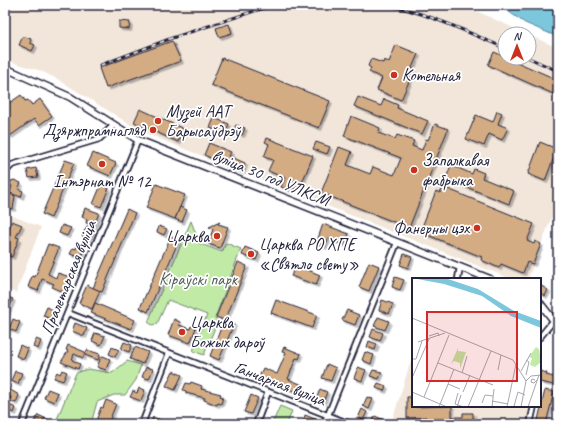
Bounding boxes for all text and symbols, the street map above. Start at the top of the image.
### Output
north arrow [497,26,537,66]
text: N [514,29,523,43]
place label: Котельная [402,65,461,86]
marker: Котельная [389,70,399,80]
place label: Музей ААТ Барысаўдрэў [166,101,242,142]
marker: Музей ААТ Барысаўдрэў [153,116,163,126]
place label: Дзяржпрамнагляд [43,120,147,142]
marker: Дзяржпрамнагляд [148,125,158,135]
street label: вуліца 30 год УЛКСМ [209,144,334,211]
place label: Запалкавая фабрыка [422,150,490,191]
marker: Інтэрнат № 12 [97,159,107,169]
marker: Запалкавая фабрыка [409,165,419,175]
place label: Інтэрнат № 12 [53,171,152,192]
street label: Пралетарская вуліца [36,216,101,337]
place label: Фанерны цэх [393,218,470,239]
marker: Фанерны цэх [472,223,482,233]
place label: Царква [166,226,210,247]
marker: Царква [212,231,222,241]
place label: Царква РО ХПЕ «Святло свету» [259,234,359,275]
marker: Царква РО ХПЕ «Святло свету» [246,249,256,259]
park label: Кіраўскі парк [159,269,239,290]
inset map [412,278,541,407]
place label: Царква Божых дароў [190,312,266,353]
marker: Царква Божых дароў [177,327,187,337]
street label: Ганчарная вуліца [231,356,330,411]

